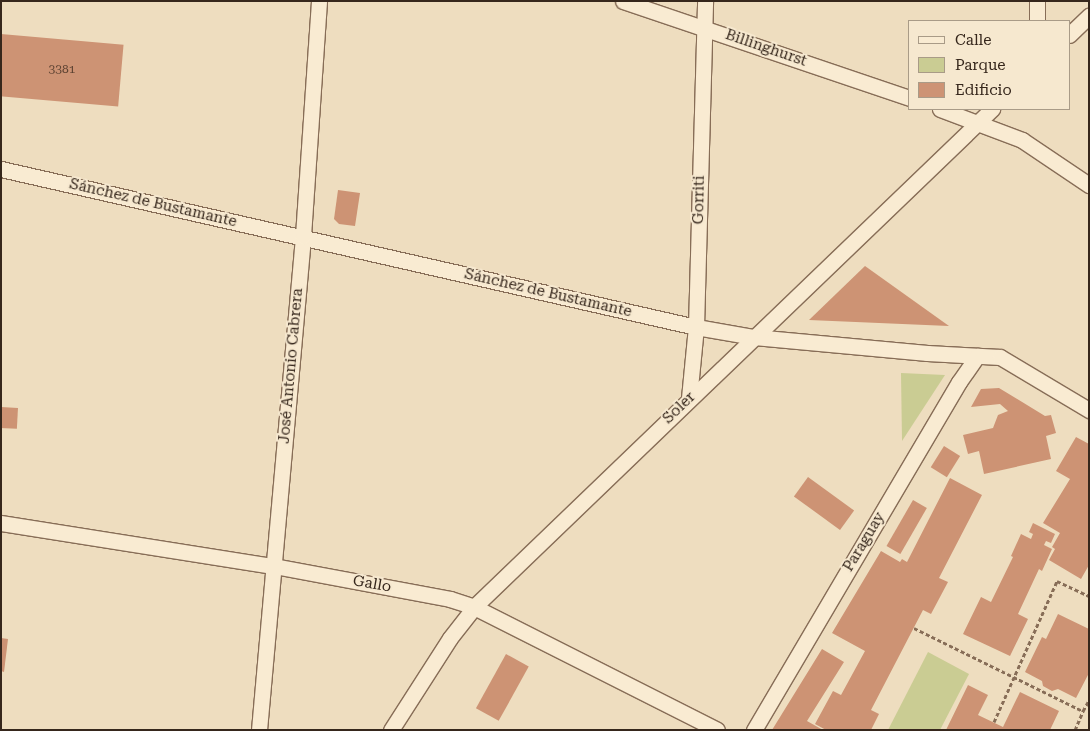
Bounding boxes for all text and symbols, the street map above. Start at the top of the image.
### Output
legend [908,20,1070,110]
street label: Billinghurst [723,26,809,70]
text: Calle [955,31,991,49]
text: Parque [955,56,1006,74]
house number: 3381 [49,63,75,77]
text: Edificio [955,81,1012,99]
street label: Sánchez de Bustamante [68,175,238,231]
street label: Gorriti [690,176,708,224]
street label: Sánchez de Bustamante [463,265,633,321]
street label: José Antonio Cabrera [275,288,307,444]
street label: Soler [659,388,699,428]
street label: Paraguay [839,509,889,575]
street label: Gallo [351,572,393,596]

